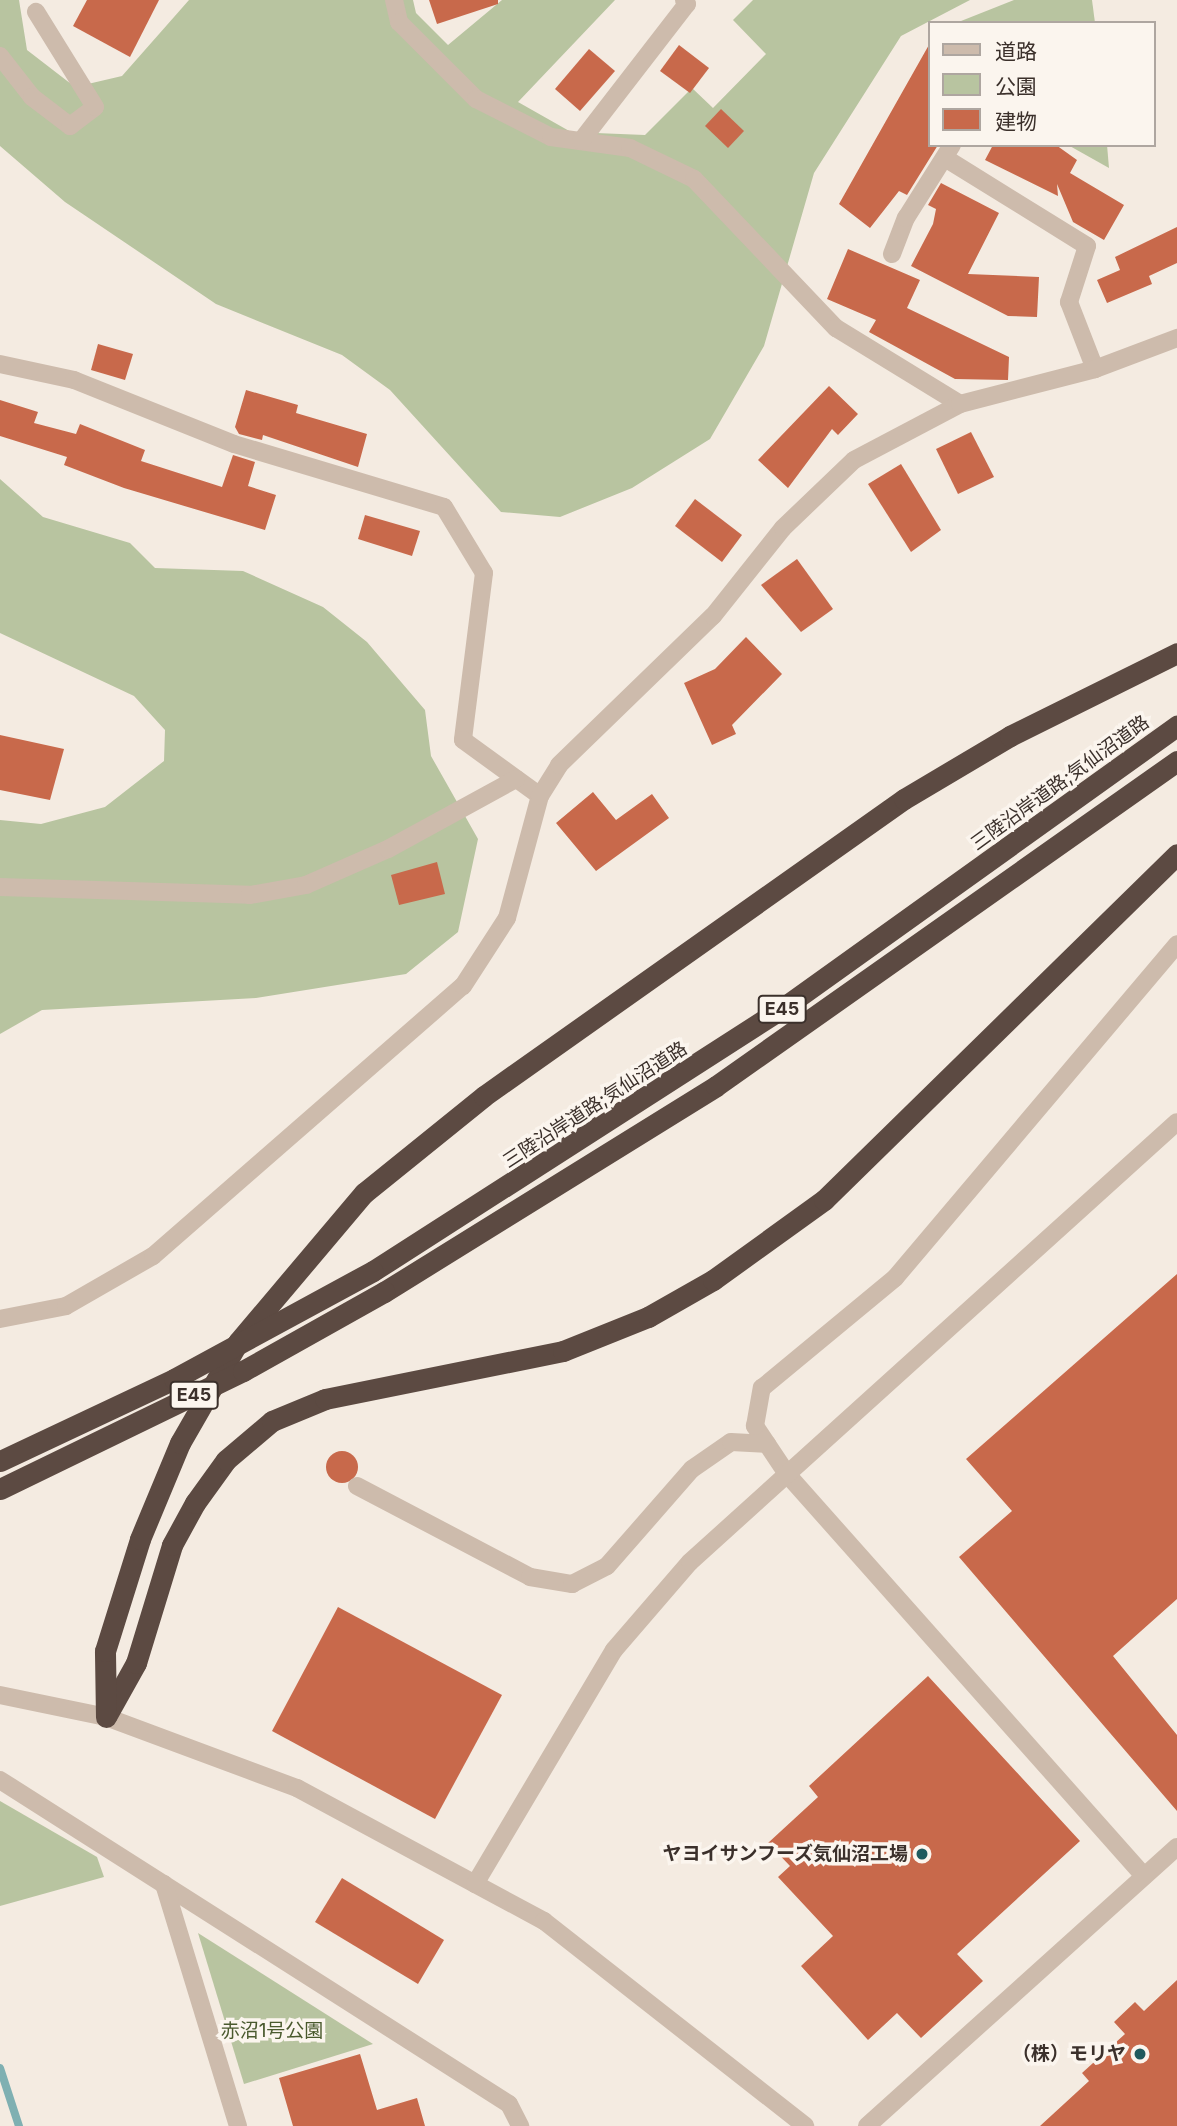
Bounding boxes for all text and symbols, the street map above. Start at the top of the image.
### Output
legend [928,21,1156,147]
text: 道路 [995,39,1037,64]
text: 公園 [995,74,1037,99]
text: 建物 [995,109,1037,134]
street label: 三陸沿岸道路;気仙沼道路 [966,711,1154,855]
road number: E45 [758,994,806,1024]
street label: 三陸沿岸道路;気仙沼道路 [499,1037,691,1173]
road number: E45 [170,1380,218,1410]
place label: ヤヨイサンフーズ気仙沼工場 [661,1843,908,1865]
marker: ヤヨイサンフーズ気仙沼工場 [914,1846,930,1862]
park label: 赤沼1号公園 [221,2020,323,2042]
place label: （株）モリヤ [1012,2043,1126,2065]
marker: （株）モリヤ [1132,2046,1148,2062]

